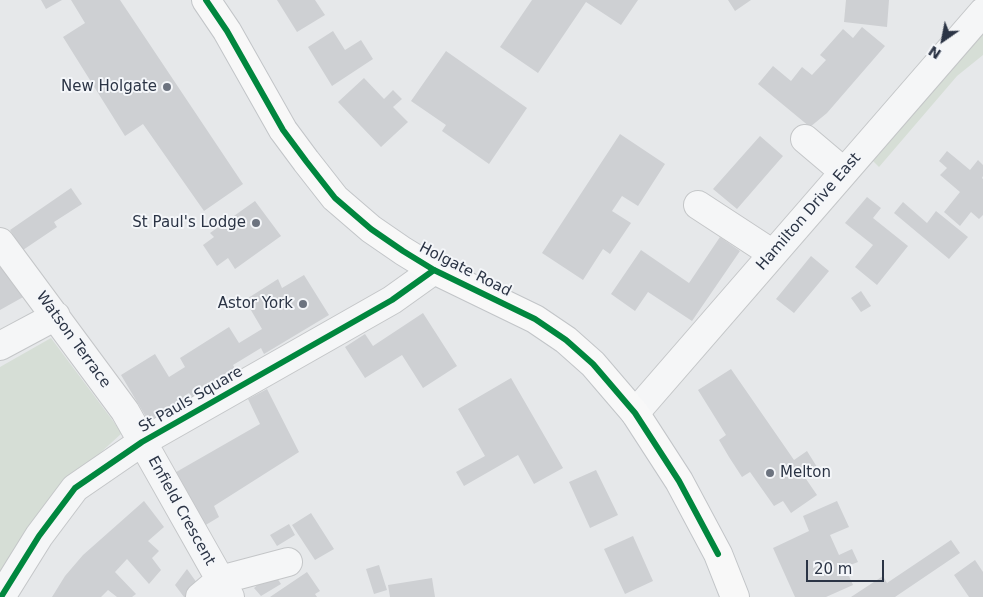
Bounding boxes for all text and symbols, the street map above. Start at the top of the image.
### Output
north arrow [918,15,968,65]
text: N [926,43,944,62]
place label: New Holgate [61,78,157,96]
marker: New Holgate [161,81,173,93]
street label: Hamilton Drive East [753,150,865,274]
place label: St Paul's Lodge [132,214,246,232]
marker: St Paul's Lodge [250,217,262,229]
street label: Holgate Road [416,239,514,301]
street label: Watson Terrace [32,288,114,392]
place label: Astor York [218,295,293,313]
marker: Astor York [297,298,309,310]
street label: St Pauls Square [136,363,246,437]
street label: Enfield Crescent [143,453,219,569]
place label: Melton [780,464,831,482]
marker: Melton [764,467,776,479]
scale bar [808,550,886,582]
text: 20 m [814,560,852,578]

